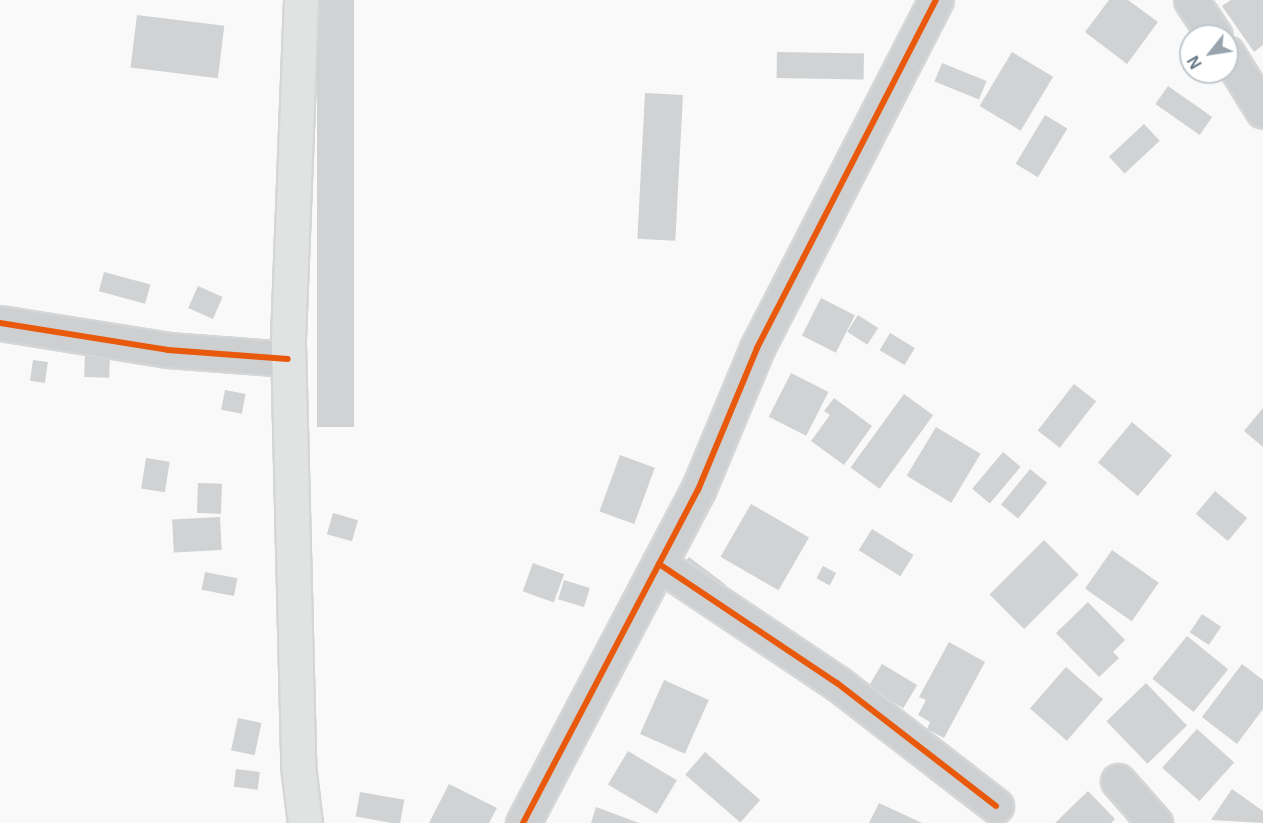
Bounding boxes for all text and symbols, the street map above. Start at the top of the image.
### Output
north arrow [1179,24,1239,84]
text: N [1184,53,1205,72]

